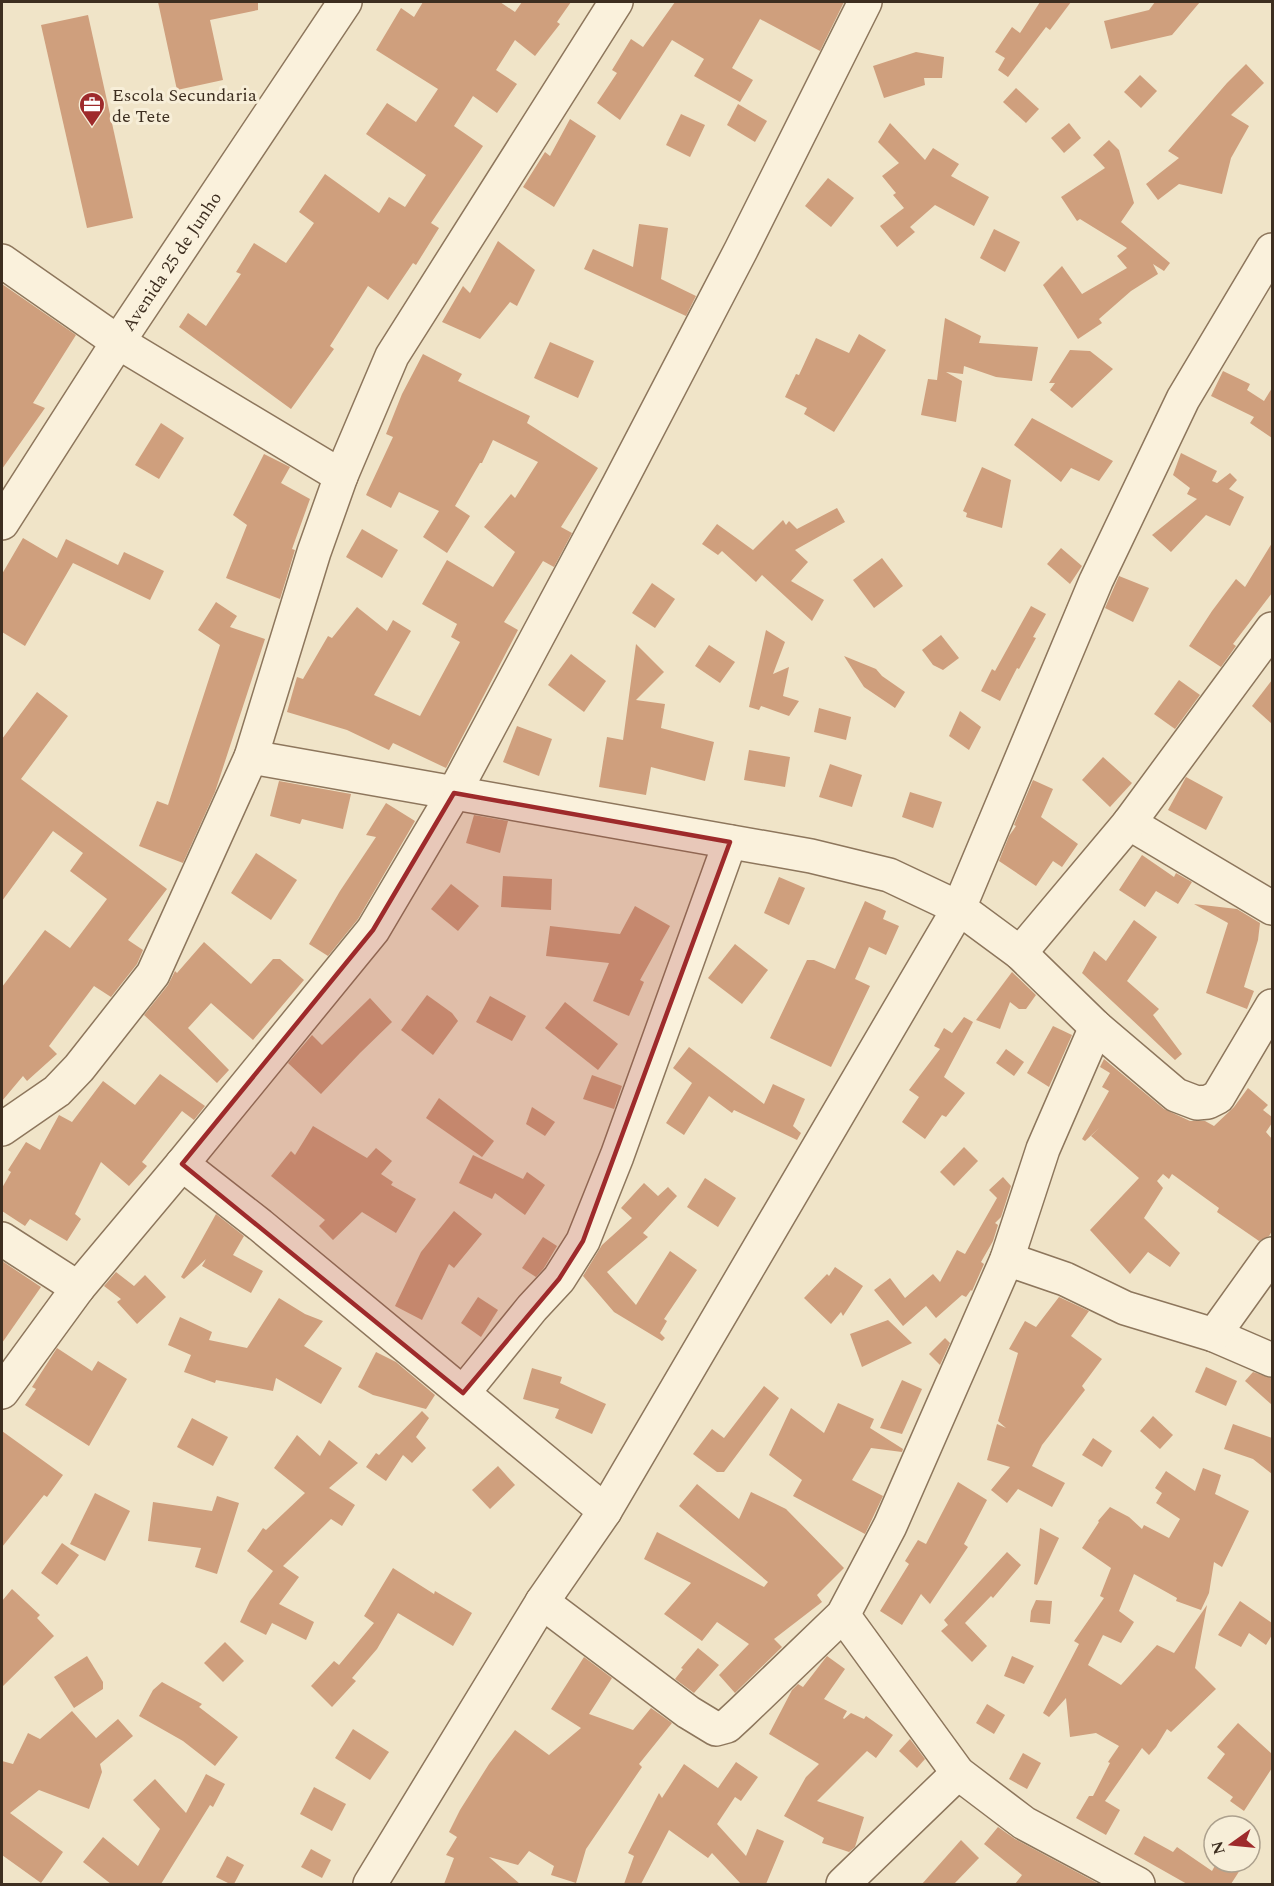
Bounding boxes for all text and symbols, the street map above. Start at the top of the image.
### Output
place label: Escola Secundaria de Tete [112,82,257,130]
office icon: Escola Secundaria de Tete [77,90,107,128]
street label: Avenida 25 de Junho [115,186,228,337]
north arrow [1202,1814,1262,1874]
text: N [1205,1838,1232,1857]

